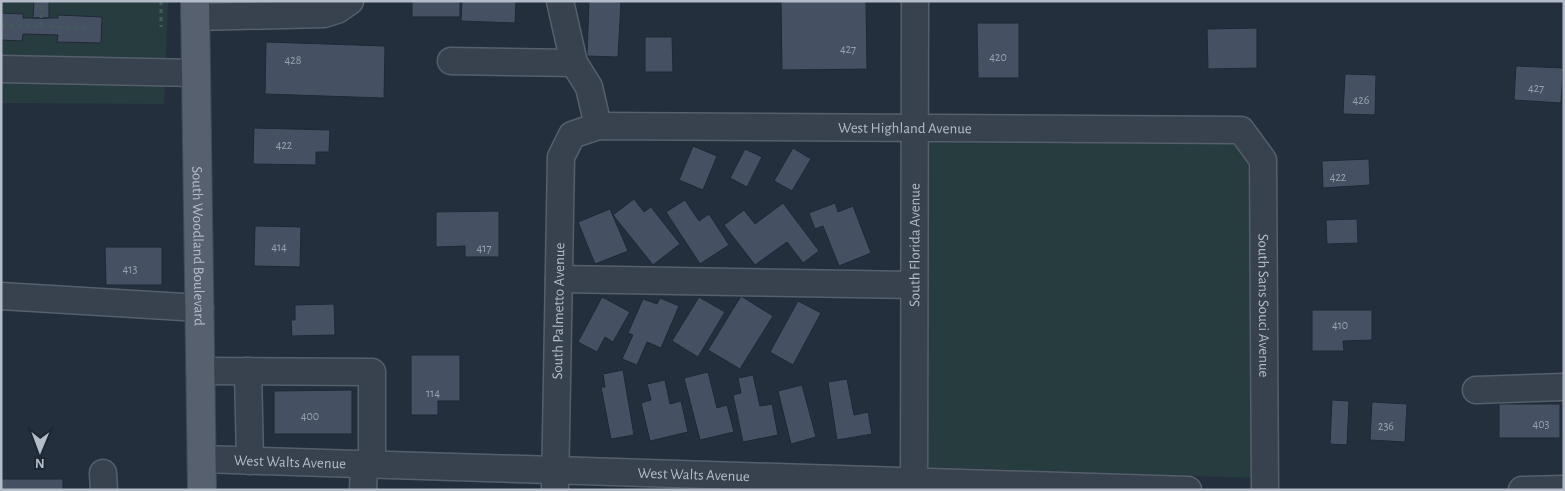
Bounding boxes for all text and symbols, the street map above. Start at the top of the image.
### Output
house number: 427 [840,43,856,55]
house number: 420 [989,51,1007,63]
house number: 428 [285,54,302,66]
house number: 427 [1528,82,1544,94]
house number: 426 [1353,94,1370,106]
street label: West Highland Avenue [838,120,972,136]
house number: 422 [276,139,293,151]
street label: South Woodland Boulevard [189,166,207,326]
house number: 422 [1330,171,1347,183]
street label: South Florida Avenue [907,183,923,307]
street label: South Sans Souci Avenue [1255,234,1271,378]
house number: 414 [271,241,287,253]
house number: 417 [477,242,491,254]
street label: South Palmetto Avenue [550,242,567,380]
house number: 413 [123,263,137,275]
house number: 410 [1332,319,1348,331]
house number: 114 [426,387,440,399]
house number: 400 [301,410,319,422]
house number: 403 [1532,418,1550,430]
house number: 236 [1378,420,1394,432]
north arrow [15,426,65,476]
street label: West Walts Avenue [234,453,346,472]
text: N [35,456,45,470]
street label: West Walts Avenue [637,466,750,484]

